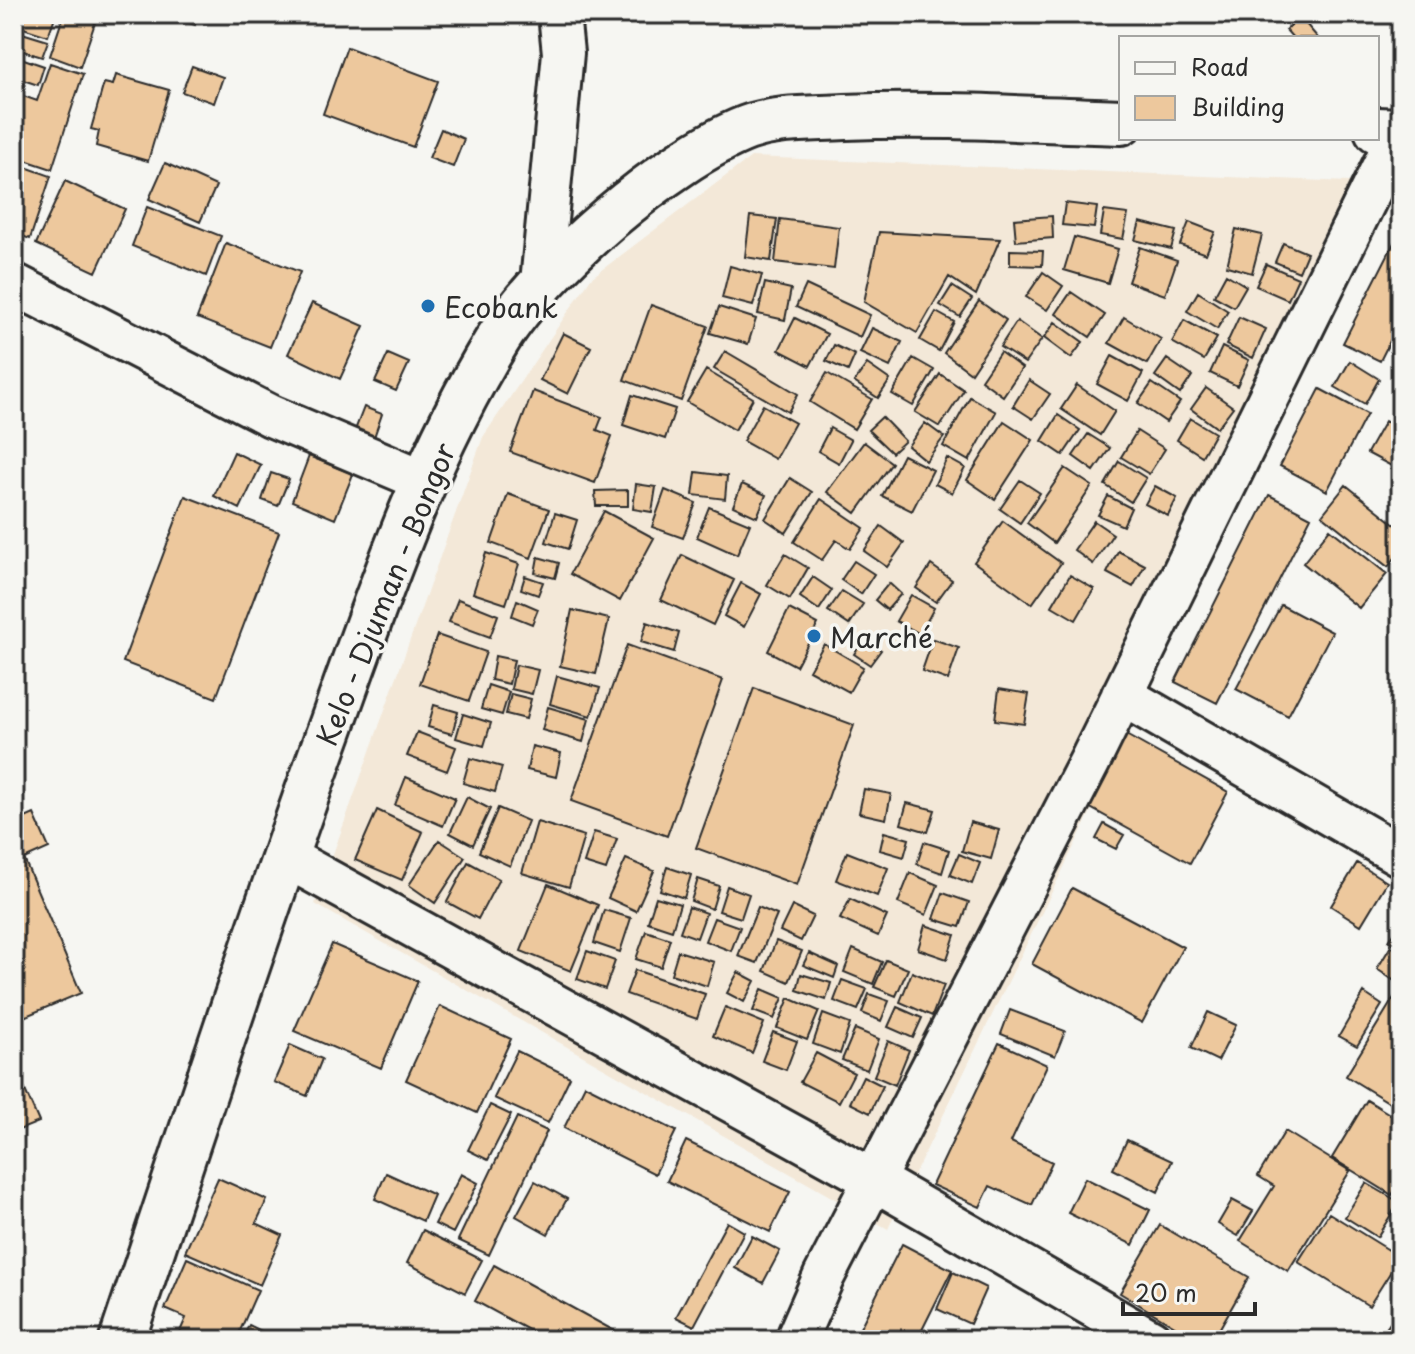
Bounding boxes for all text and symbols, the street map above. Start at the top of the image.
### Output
legend [1119,36,1379,140]
text: Road [1191,48,1249,84]
text: Building [1191,88,1285,124]
place label: Ecobank [444,285,558,328]
marker: Ecobank [419,297,437,315]
street label: Kelo - Djuman - Bongor [304,436,466,752]
place label: Marché [830,615,933,658]
marker: Marché [805,627,823,645]
scale bar [1123,1266,1255,1316]
text: 20 m [1135,1274,1197,1310]

